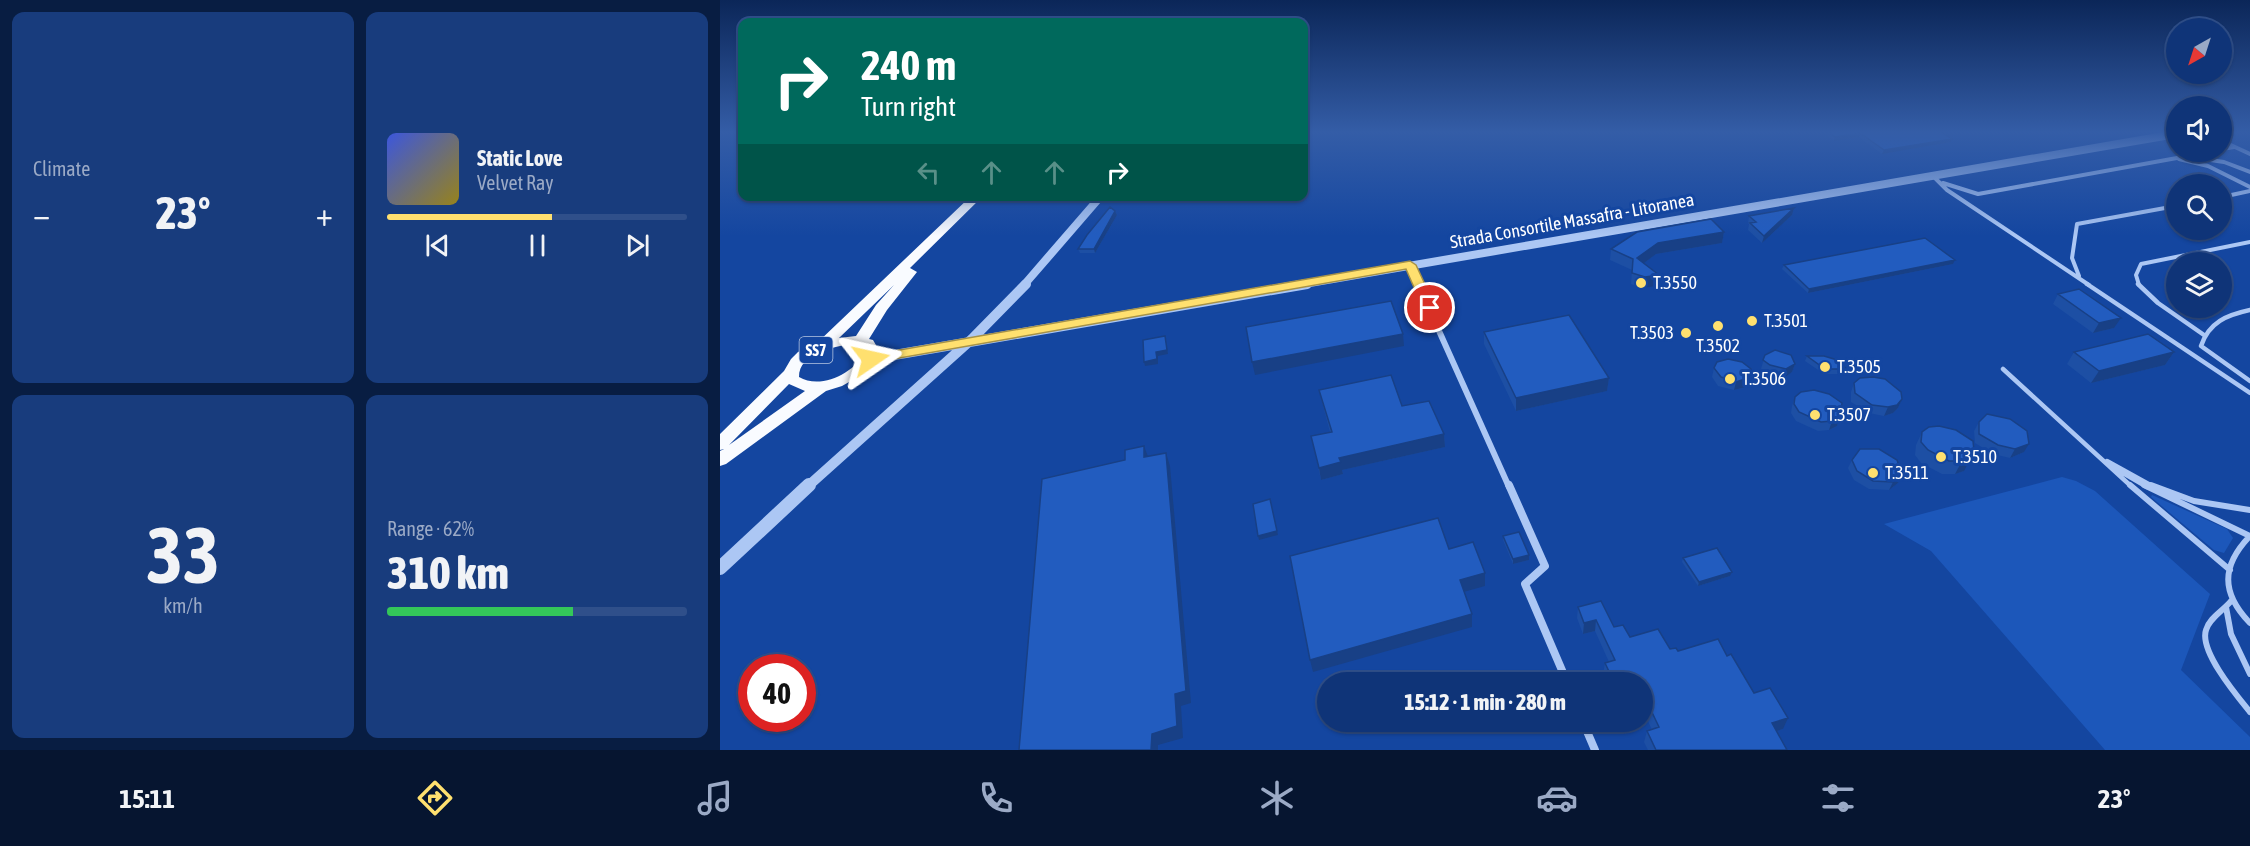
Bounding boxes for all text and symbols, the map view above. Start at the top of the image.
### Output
north arrow [2166,18,2232,84]
map controls [2166,18,2232,318]
text: 240 m [861,41,956,89]
icon: right [762,42,840,120]
text: Turn right [861,91,956,122]
button: sound [2166,96,2232,162]
text: Static Love [477,145,563,171]
icon: left [912,156,945,189]
icon: ahead [975,156,1008,189]
icon: ahead [1038,156,1071,189]
icon: right [1101,156,1134,189]
text: Climate [33,157,90,180]
text: Velvet Ray [477,171,554,194]
button: search [2166,174,2232,240]
text: 23° [156,187,210,239]
street label: Strada Consortile Massafra - Litoranea [1448,189,1696,252]
text: − [33,195,50,233]
text: + [316,195,333,233]
icon: previous [421,229,454,262]
icon: pause [521,229,554,262]
icon: next [621,229,654,262]
button: layers [2166,252,2232,318]
place label: T.3550 [1653,272,1697,293]
marker: T.3550 [1634,276,1648,290]
pin [1404,282,1455,333]
icon: arrive [1413,291,1446,324]
place label: T.3501 [1764,310,1808,331]
marker: T.3501 [1745,314,1759,328]
marker: T.3502 [1711,319,1725,333]
place label: T.3503 [1630,322,1674,343]
marker: T.3503 [1679,326,1693,340]
position arrow [839,327,903,391]
place label: T.3502 [1696,335,1740,356]
road number: SS7 [800,337,832,363]
place label: T.3505 [1837,356,1881,377]
marker: T.3505 [1818,360,1832,374]
place label: T.3506 [1742,368,1786,389]
marker: T.3506 [1723,372,1737,386]
place label: T.3507 [1827,404,1871,425]
marker: T.3507 [1808,408,1822,422]
place label: T.3510 [1953,446,1997,467]
marker: T.3510 [1934,450,1948,464]
place label: T.3511 [1885,462,1929,483]
marker: T.3511 [1866,466,1880,480]
text: 33 [146,510,220,600]
text: Range · 62% [387,517,474,540]
text: 310 km [387,547,509,599]
text: km/h [163,594,203,617]
speed limit sign: 40 [738,654,816,732]
text: 15:12 · 1 min · 280 m [1404,689,1566,715]
icon: directions [414,777,456,819]
icon: music [694,777,736,819]
icon: phone [975,777,1017,819]
icon: climate [1256,777,1298,819]
icon: car [1536,777,1578,819]
icon: filters [1817,777,1859,819]
text: 15:11 [119,783,175,814]
text: 23° [2098,783,2131,814]

